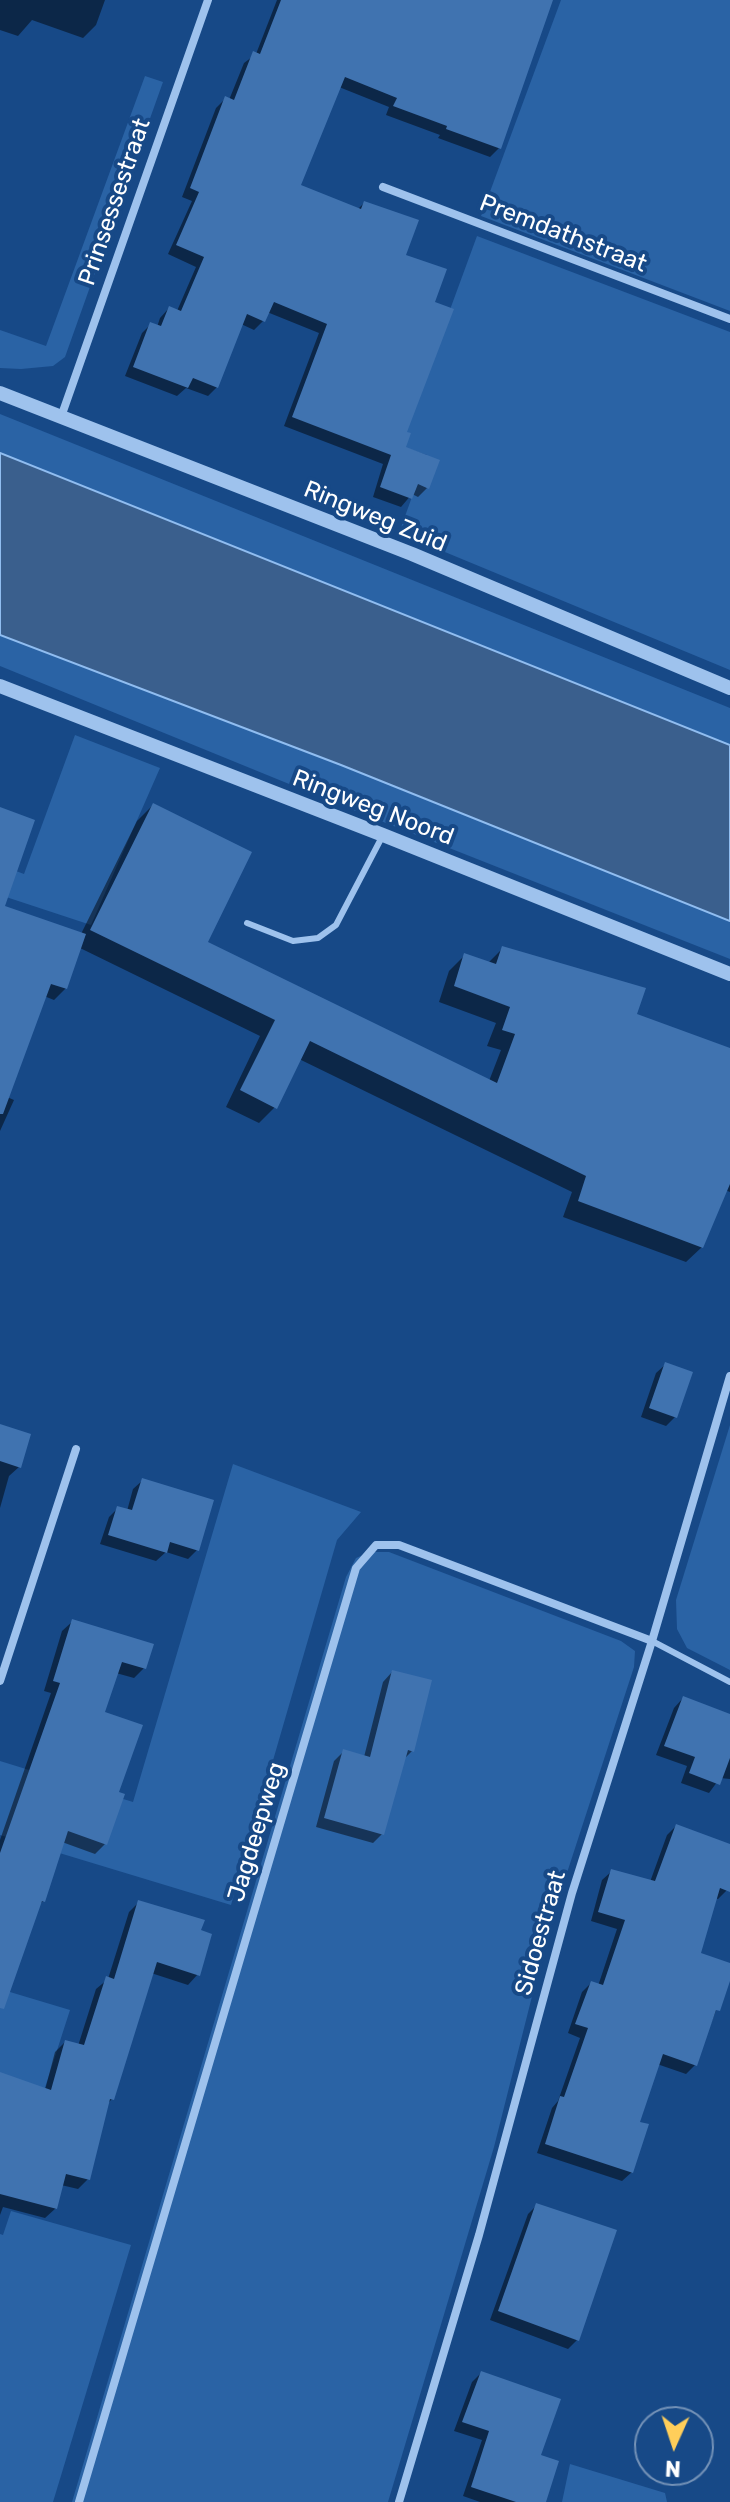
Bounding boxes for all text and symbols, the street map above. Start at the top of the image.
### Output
street label: Prinsessestraat [73,115,157,289]
street label: Premdathstraat [475,189,651,279]
street label: Ringweg Zuid [299,475,451,559]
street label: Ringweg Noord [288,764,458,852]
street label: Jagdeepweg [222,1759,292,1905]
street label: Sidoestraat [509,1867,573,1999]
north arrow [634,2406,714,2486]
text: N [664,2455,681,2482]

